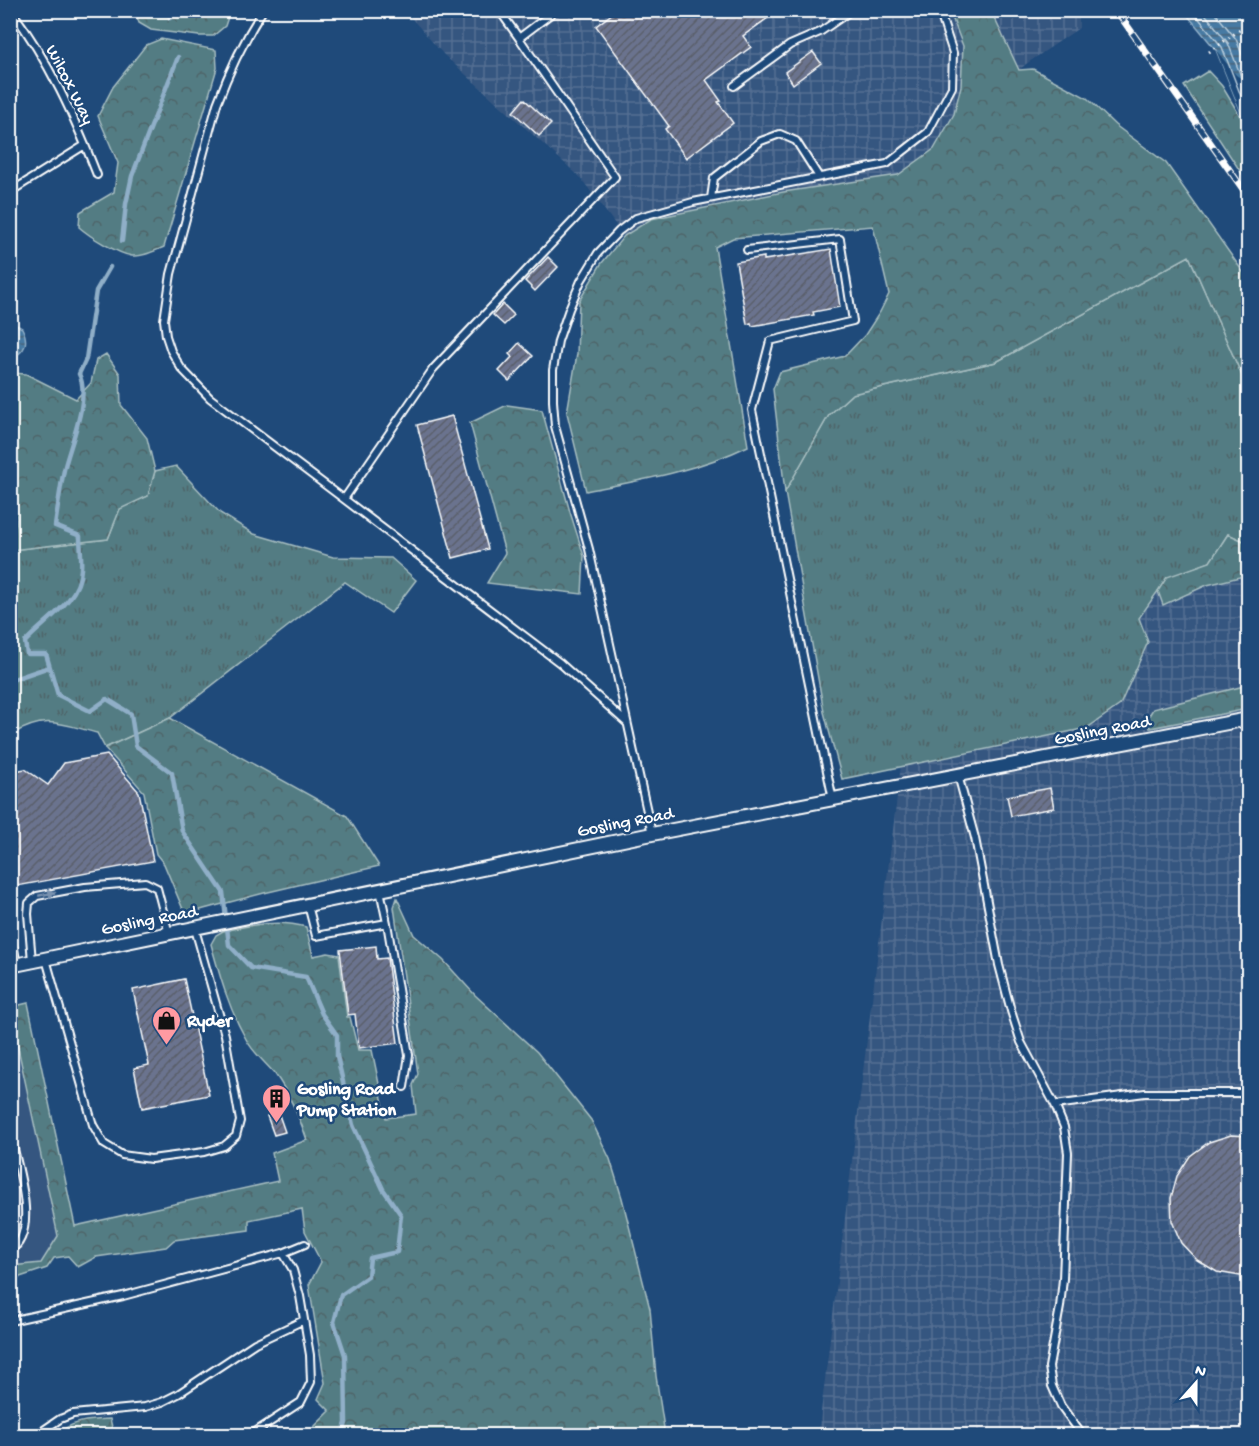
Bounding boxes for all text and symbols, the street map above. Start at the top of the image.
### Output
street label: Wilcox Way [40,42,98,129]
street label: Gosling Road [1053,712,1154,751]
street label: Gosling Road [576,804,677,843]
one-way arrow [37,889,56,898]
street label: Gosling Road [100,902,201,941]
shop icon: Ryder [150,1004,182,1046]
place label: Ryder [186,1012,234,1033]
place label: Gosling Road Pump Station [296,1080,397,1122]
building icon: Gosling Road Pump Station [260,1082,292,1124]
north arrow [1166,1353,1226,1413]
text: N [1192,1362,1209,1383]

